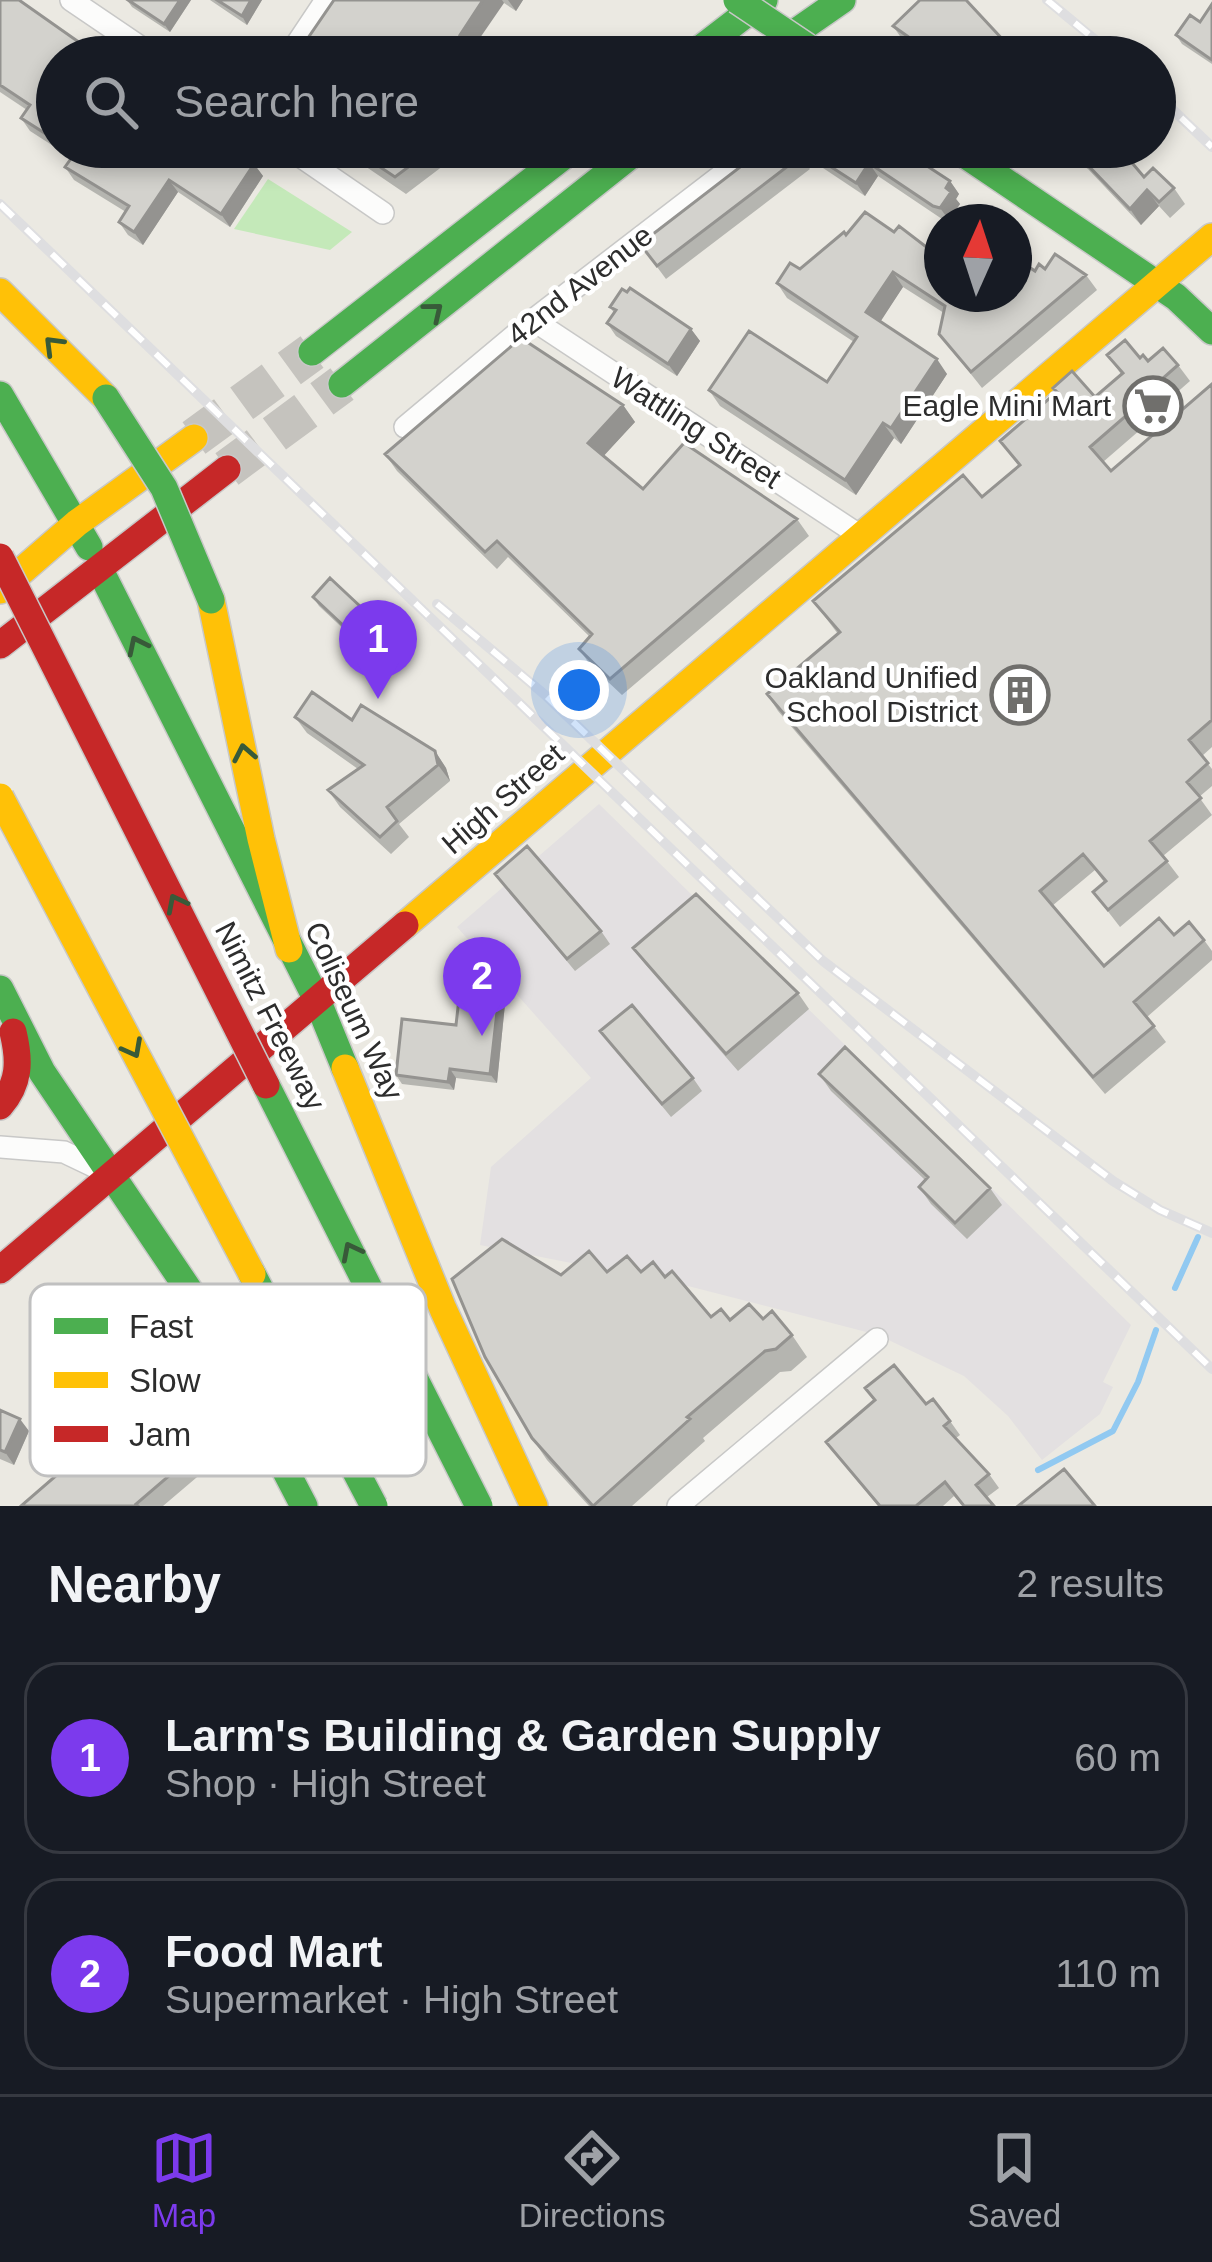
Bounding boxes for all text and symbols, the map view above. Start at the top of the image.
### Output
search box [36,36,1176,168]
icon: search [78,69,144,135]
text: Search here [174,76,419,127]
north arrow [924,204,1032,312]
street label: 42nd Avenue [501,218,659,351]
one-way arrow [420,304,442,325]
one-way arrow [45,337,67,359]
street label: Wattling Street [605,360,788,495]
supermarket icon: Eagle Mini Mart [1122,375,1184,437]
place label: Eagle Mini Mart [903,389,1112,422]
pin: 1 [339,600,417,699]
one-way arrow [129,635,152,657]
your location [549,660,609,720]
place label: Oakland Unified School District [765,661,979,728]
building icon: Oakland Unified School District [989,664,1051,726]
street label: High Street [435,737,571,860]
one-way arrow [232,743,258,763]
one-way arrow [166,894,190,915]
street label: Nimitz Freeway [209,916,332,1115]
street label: Coliseum Way [299,917,410,1105]
pin: 2 [443,937,521,1036]
one-way arrow [119,1037,142,1058]
one-way arrow [342,1242,365,1264]
legend [30,1284,426,1476]
text: Fast [129,1308,193,1345]
text: Slow [129,1362,201,1399]
text: Jam [129,1416,191,1453]
text: Nearby [48,1556,221,1613]
text: 2 results [1017,1562,1164,1605]
text: Larm's Building & Garden Supply [165,1710,881,1761]
text: 1 [79,1736,101,1779]
text: 60 m [1074,1736,1161,1779]
text: Shop · High Street [165,1762,486,1805]
text: Food Mart [165,1926,382,1977]
text: 2 [79,1952,101,1995]
text: 110 m [1056,1952,1161,1995]
text: Supermarket · High Street [165,1978,618,2021]
tab: Map [151,2125,217,2235]
tab: Directions [519,2125,666,2235]
tab: Saved [967,2125,1061,2235]

